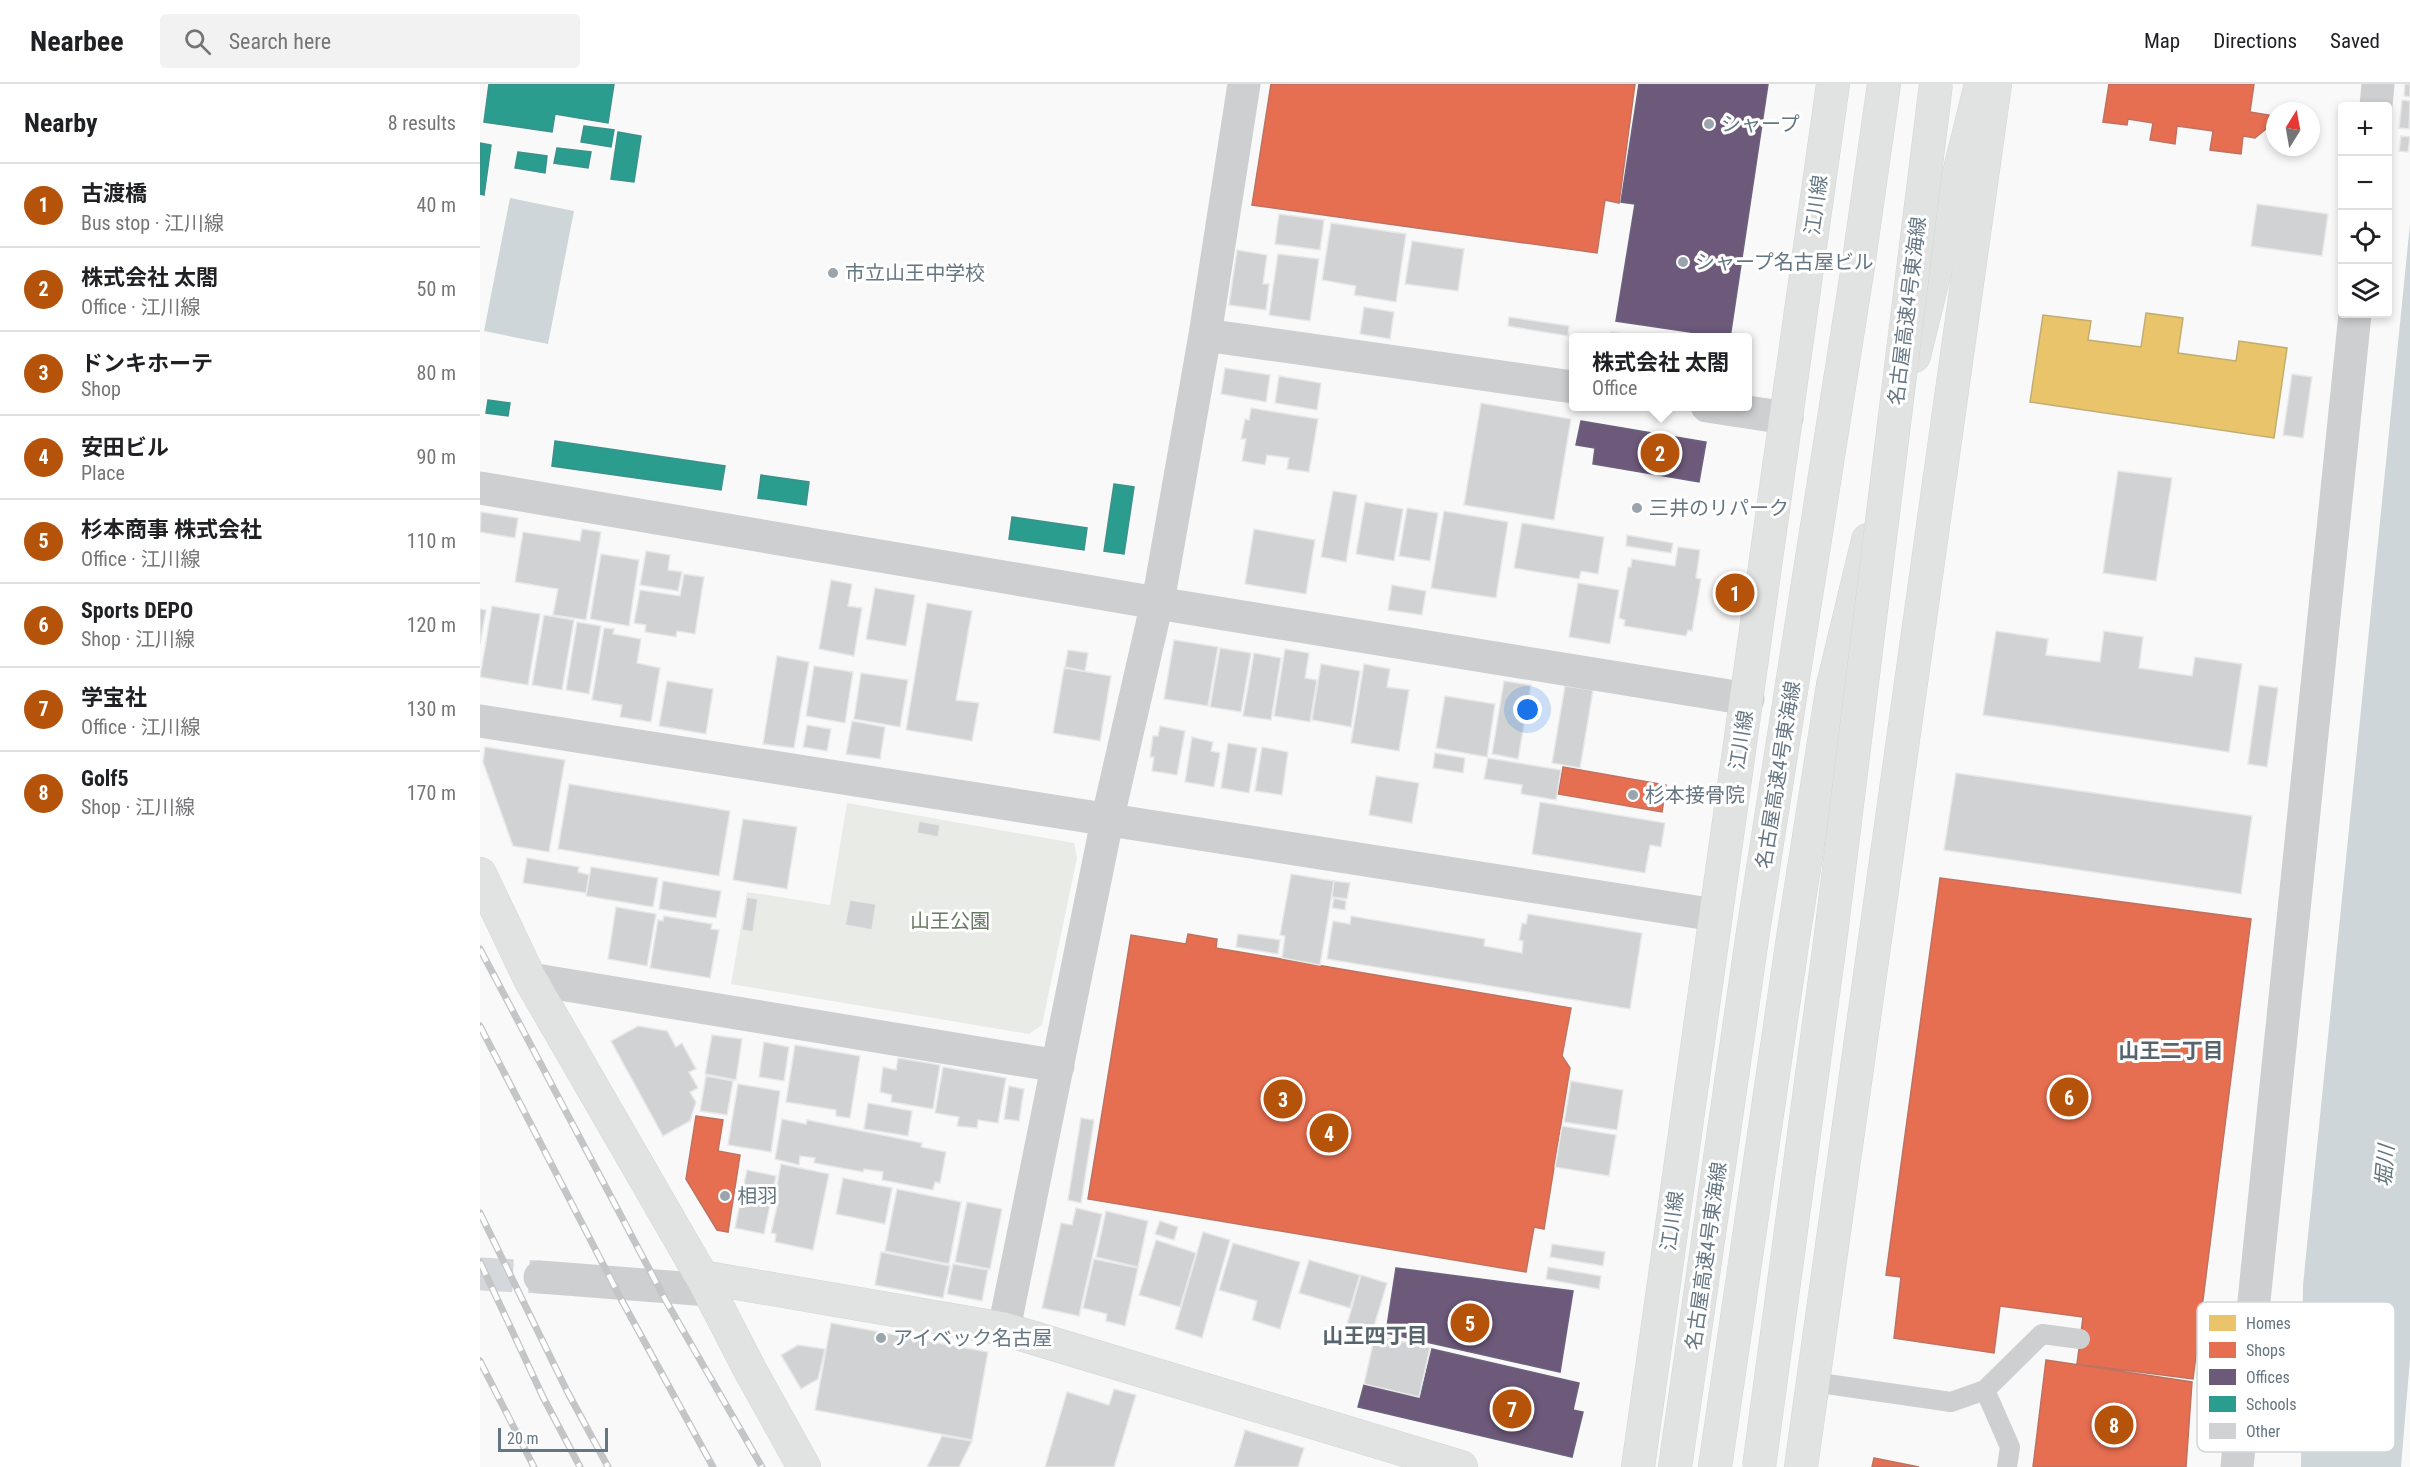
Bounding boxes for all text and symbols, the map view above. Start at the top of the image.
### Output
search box [160,14,580,68]
text: Nearbee [30,25,124,58]
icon: search [181,25,214,58]
text: Search here [229,29,331,54]
text: Map [2144,29,2180,53]
text: Directions [2213,29,2297,53]
text: Saved [2330,29,2380,53]
north arrow [2266,102,2320,156]
map controls [2338,102,2392,318]
button: + [2338,102,2392,156]
text: Nearby [24,108,98,138]
text: 8 results [388,111,456,135]
place label: シャープ [1721,112,1800,136]
marker: シャープ [1702,117,1716,131]
button: − [2338,156,2392,210]
street label: 江川線 [1800,174,1832,236]
text: 古渡橋 [81,181,147,206]
text: 1 [38,193,49,217]
text: 40 m [417,193,456,217]
button: locate [2338,210,2392,264]
text: Bus stop · 江川線 [81,211,224,235]
street label: 名古屋高速4号東海線 [1884,215,1930,407]
place label: シャープ名古屋ビル [1695,250,1874,274]
marker: シャープ名古屋ビル [1676,255,1690,269]
place label: 市立山王中学校 [845,261,985,285]
button: layers [2338,264,2392,318]
text: 株式会社 太閤 [81,265,218,290]
marker: 市立山王中学校 [826,266,840,280]
text: 2 [38,277,49,301]
text: 50 m [417,277,456,301]
text: Office · 江川線 [81,295,201,319]
popup [1569,333,1752,411]
text: 株式会社 太閤 [1592,350,1729,375]
text: ドンキホーテ [81,351,213,376]
text: 3 [38,361,49,385]
text: 80 m [417,361,456,385]
text: Office [1592,376,1637,400]
text: Shop [81,377,121,401]
pin: 2 [1640,430,1680,476]
text: 安田ビル [81,435,169,460]
text: 4 [38,445,49,469]
text: 90 m [417,445,456,469]
text: Place [81,461,125,485]
place label: 三井のリパーク [1649,496,1789,520]
marker: 三井のリパーク [1630,501,1644,515]
text: 杉本商事 株式会社 [81,517,262,542]
text: 5 [38,529,49,553]
text: 110 m [407,529,456,553]
text: Office · 江川線 [81,547,201,571]
pin: 1 [1716,570,1754,616]
text: Sports DEPO [81,598,193,623]
text: 6 [38,613,49,637]
text: 120 m [407,613,456,637]
text: Shop · 江川線 [81,627,195,651]
street label: 名古屋高速4号東海線 [1751,679,1805,871]
text: 学宝社 [81,685,147,710]
your location [1513,695,1542,724]
text: 7 [38,697,49,721]
text: 130 m [407,697,456,721]
street label: 江川線 [1724,708,1758,772]
text: Office · 江川線 [81,715,201,739]
text: Golf5 [81,766,129,791]
text: 8 [38,781,49,805]
text: 170 m [407,781,456,805]
place label: 杉本接骨院 [1645,783,1745,807]
marker: 杉本接骨院 [1626,788,1640,802]
text: Shop · 江川線 [81,795,195,819]
park label: 山王公園 [910,909,990,933]
district label: 山王二丁目 [2119,1039,2224,1063]
pin: 6 [2050,1074,2088,1120]
pin: 3 [1264,1076,1302,1122]
pin: 4 [1310,1110,1348,1156]
water label: 堀川 [2371,1142,2399,1188]
street label: 名古屋高速4号東海線 [1681,1160,1731,1352]
place label: 相羽 [737,1184,777,1208]
marker: 相羽 [718,1189,732,1203]
street label: 江川線 [1656,1190,1688,1252]
pin: 5 [1450,1300,1490,1346]
legend [2197,1302,2395,1452]
text: Homes [2246,1314,2291,1333]
district label: 山王四丁目 [1323,1324,1428,1348]
place label: アイベック名古屋 [893,1326,1052,1350]
marker: アイベック名古屋 [874,1331,888,1345]
text: Shops [2246,1341,2285,1360]
text: Offices [2246,1368,2290,1387]
pin: 7 [1492,1386,1532,1432]
text: Schools [2246,1395,2296,1414]
pin: 8 [2094,1402,2134,1448]
text: Other [2246,1422,2281,1441]
scale bar [498,1425,608,1452]
text: 20 m [507,1429,539,1448]

